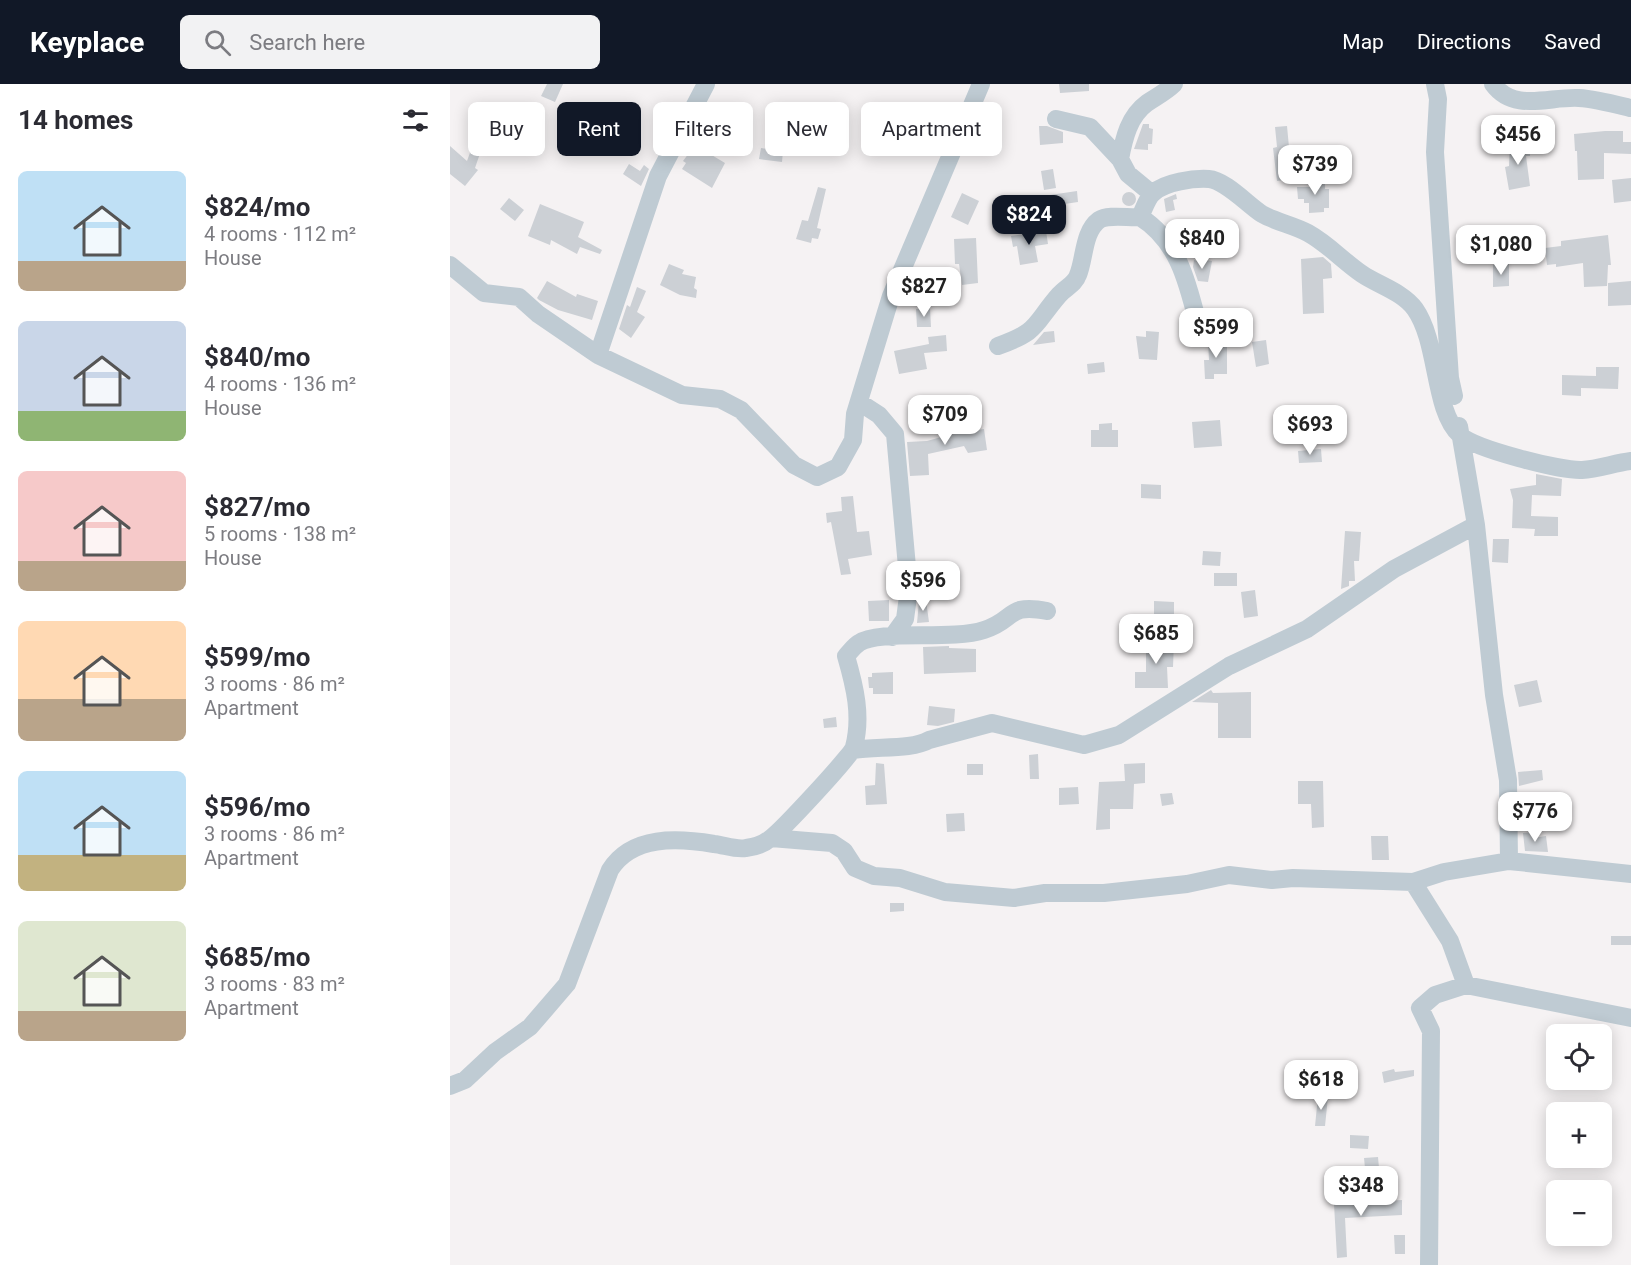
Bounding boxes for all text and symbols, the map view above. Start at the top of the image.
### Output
search box [180,15,600,69]
text: Keyplace [30,26,144,59]
icon: search [201,26,234,59]
text: Search here [249,30,365,55]
text: Map [1342,30,1384,54]
text: Directions [1417,30,1511,54]
text: Saved [1544,30,1601,54]
chip: Buy [468,102,545,156]
chip: Rent [557,102,641,156]
chip: Filters [653,102,753,156]
chip: New [765,102,849,156]
chip: Apartment [861,102,1002,156]
icon: filters [399,104,432,137]
text: 14 homes [18,105,133,135]
pin: $456 [1482,115,1554,166]
text: $456 [1495,122,1541,146]
pin: $739 [1279,145,1351,196]
text: $739 [1292,152,1338,176]
text: $824/mo [204,192,311,222]
icon: home [66,195,138,267]
pin: $824 [993,195,1065,246]
text: $824 [1006,202,1052,226]
pin: $840 [1166,219,1238,270]
text: 4 rooms · 112 m² [204,222,356,246]
pin: $1,080 [1452,225,1550,276]
text: $840 [1179,226,1225,250]
text: $1,080 [1470,232,1532,256]
text: House [204,246,262,270]
pin: $827 [888,267,960,318]
text: $827 [901,274,947,298]
pin: $599 [1180,308,1252,359]
text: $599 [1193,315,1239,339]
text: $840/mo [204,342,311,372]
icon: home [66,345,138,417]
text: 4 rooms · 136 m² [204,372,356,396]
pin: $709 [909,395,981,446]
text: House [204,396,262,420]
text: $709 [922,402,968,426]
pin: $693 [1274,405,1346,456]
text: $693 [1287,412,1333,436]
text: $827/mo [204,492,311,522]
icon: home [66,495,138,567]
text: 5 rooms · 138 m² [204,522,356,546]
text: House [204,546,262,570]
pin: $596 [887,561,959,612]
text: $596 [900,568,946,592]
pin: $685 [1120,614,1192,665]
text: $685 [1133,621,1179,645]
text: $599/mo [204,642,311,672]
icon: home [66,645,138,717]
text: 3 rooms · 86 m² [204,672,345,696]
text: Apartment [204,696,299,720]
text: $596/mo [204,792,311,822]
pin: $776 [1499,792,1571,843]
icon: home [66,795,138,867]
text: $776 [1512,799,1558,823]
text: 3 rooms · 86 m² [204,822,345,846]
text: Apartment [204,846,299,870]
text: $685/mo [204,942,311,972]
icon: home [66,945,138,1017]
text: 3 rooms · 83 m² [204,972,345,996]
text: Apartment [204,996,299,1020]
map controls [1546,1024,1612,1246]
button: locate [1546,1024,1612,1090]
pin: $618 [1285,1060,1357,1111]
text: $618 [1298,1067,1344,1091]
button: + [1546,1102,1612,1168]
pin: $348 [1325,1166,1397,1217]
text: $348 [1338,1173,1384,1197]
button: − [1546,1180,1612,1246]

